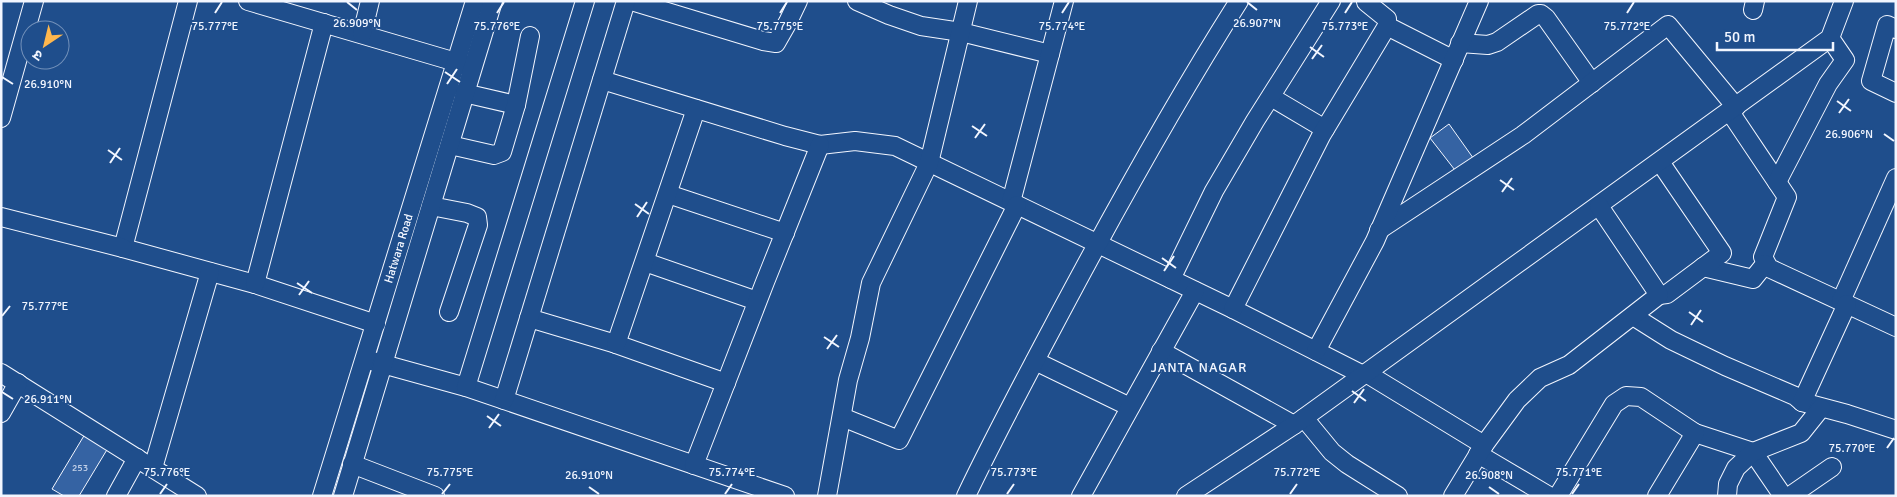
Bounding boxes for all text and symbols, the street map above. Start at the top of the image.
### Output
text: 26.909°N [333,16,381,31]
text: 26.907°N [1233,16,1281,31]
text: 75.777°E [192,19,239,34]
text: 75.776°E [474,19,521,34]
text: 75.775°E [757,19,804,34]
text: 75.774°E [1039,19,1086,34]
text: 75.773°E [1322,19,1369,34]
text: 75.772°E [1604,19,1651,34]
north arrow [20,20,70,70]
scale bar [1717,20,1833,52]
text: 50 m [1724,28,1755,46]
text: उ [29,45,46,65]
text: 26.910°N [24,77,72,92]
text: 26.906°N [1825,127,1873,142]
street label: Hatwara Road [381,212,416,285]
text: 75.777°E [22,299,69,314]
district label: JANTA NAGAR [1151,359,1247,376]
text: 26.911°N [24,392,72,407]
text: 75.770°E [1829,441,1876,456]
house number: 253 [72,462,88,474]
text: 75.776°E [144,465,191,480]
text: 75.775°E [427,465,474,480]
text: 75.774°E [709,465,756,480]
text: 75.773°E [991,465,1038,480]
text: 75.772°E [1274,465,1321,480]
text: 75.771°E [1556,465,1603,480]
text: 26.910°N [565,468,613,483]
text: 26.908°N [1465,468,1513,483]

